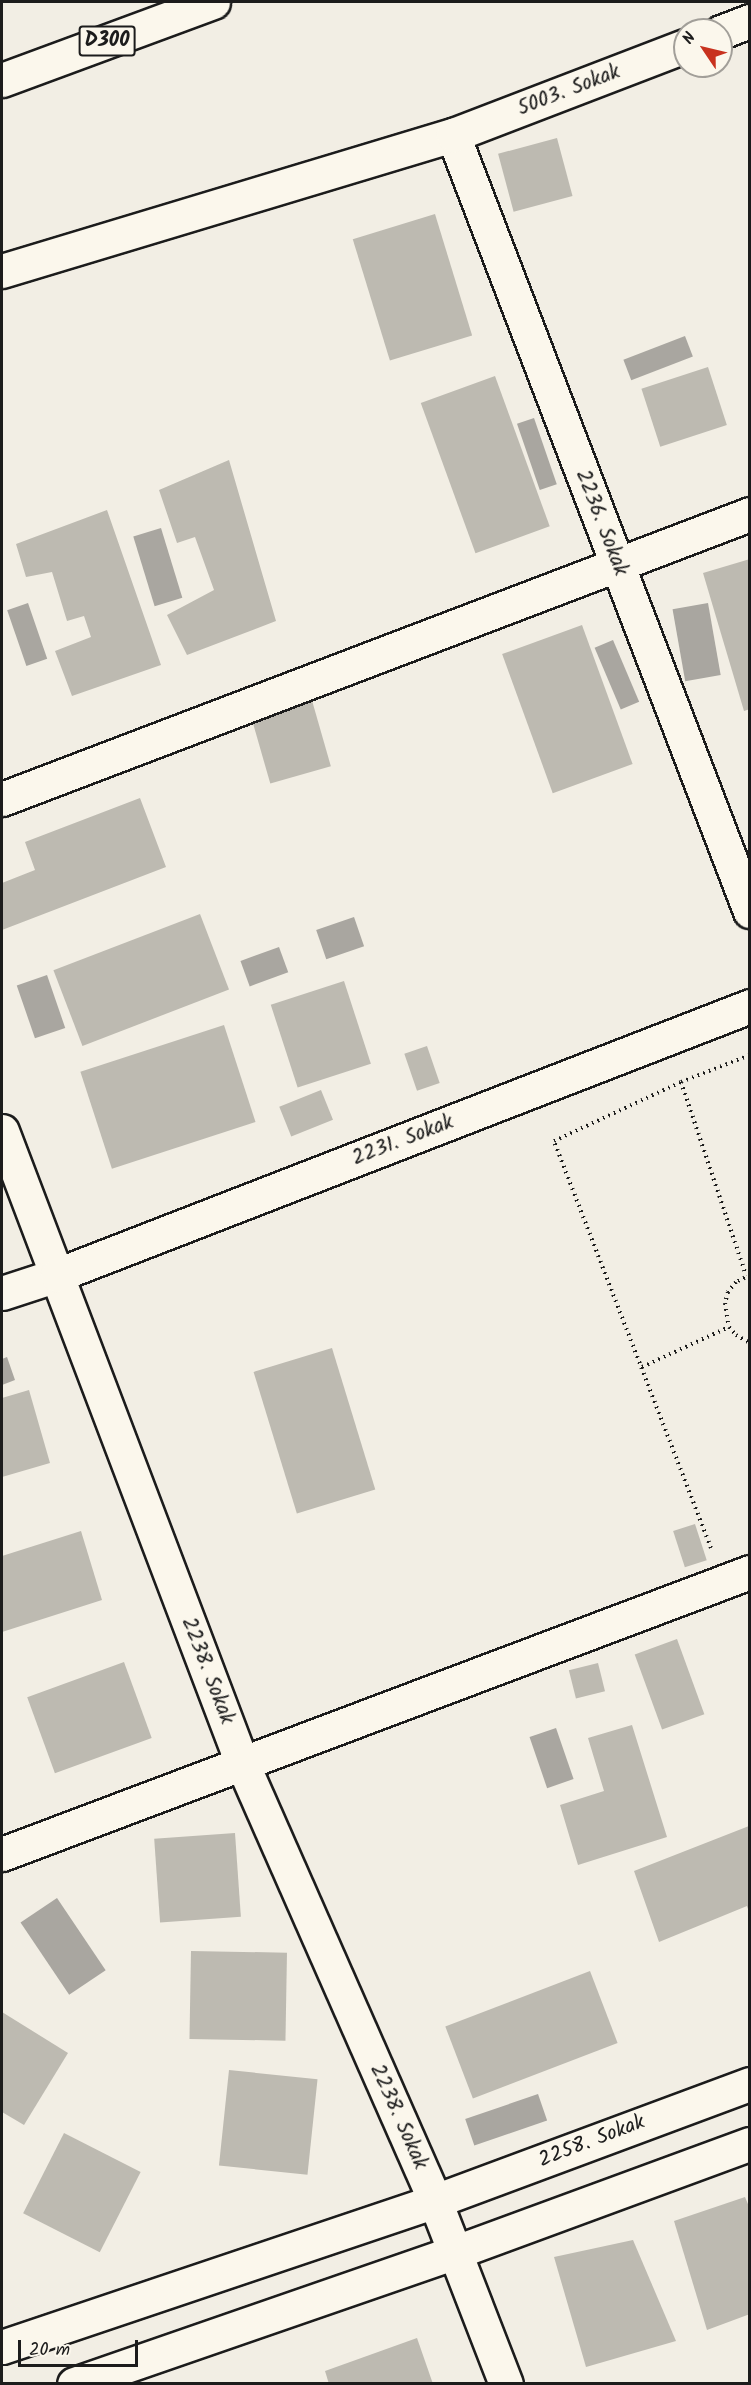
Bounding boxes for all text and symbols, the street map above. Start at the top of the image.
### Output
north arrow [673,18,733,78]
road number: D300 [78,24,136,58]
text: N [676,27,703,50]
street label: 5003. Sokak [514,60,624,122]
street label: 2236. Sokak [569,466,633,580]
street label: 2231. Sokak [349,1110,457,1172]
street label: 2238. Sokak [175,1614,239,1728]
street label: 2238. Sokak [364,2060,432,2174]
street label: 2258. Sokak [535,2110,649,2174]
scale bar [21,2328,141,2366]
text: 20 m [29,2336,70,2365]

